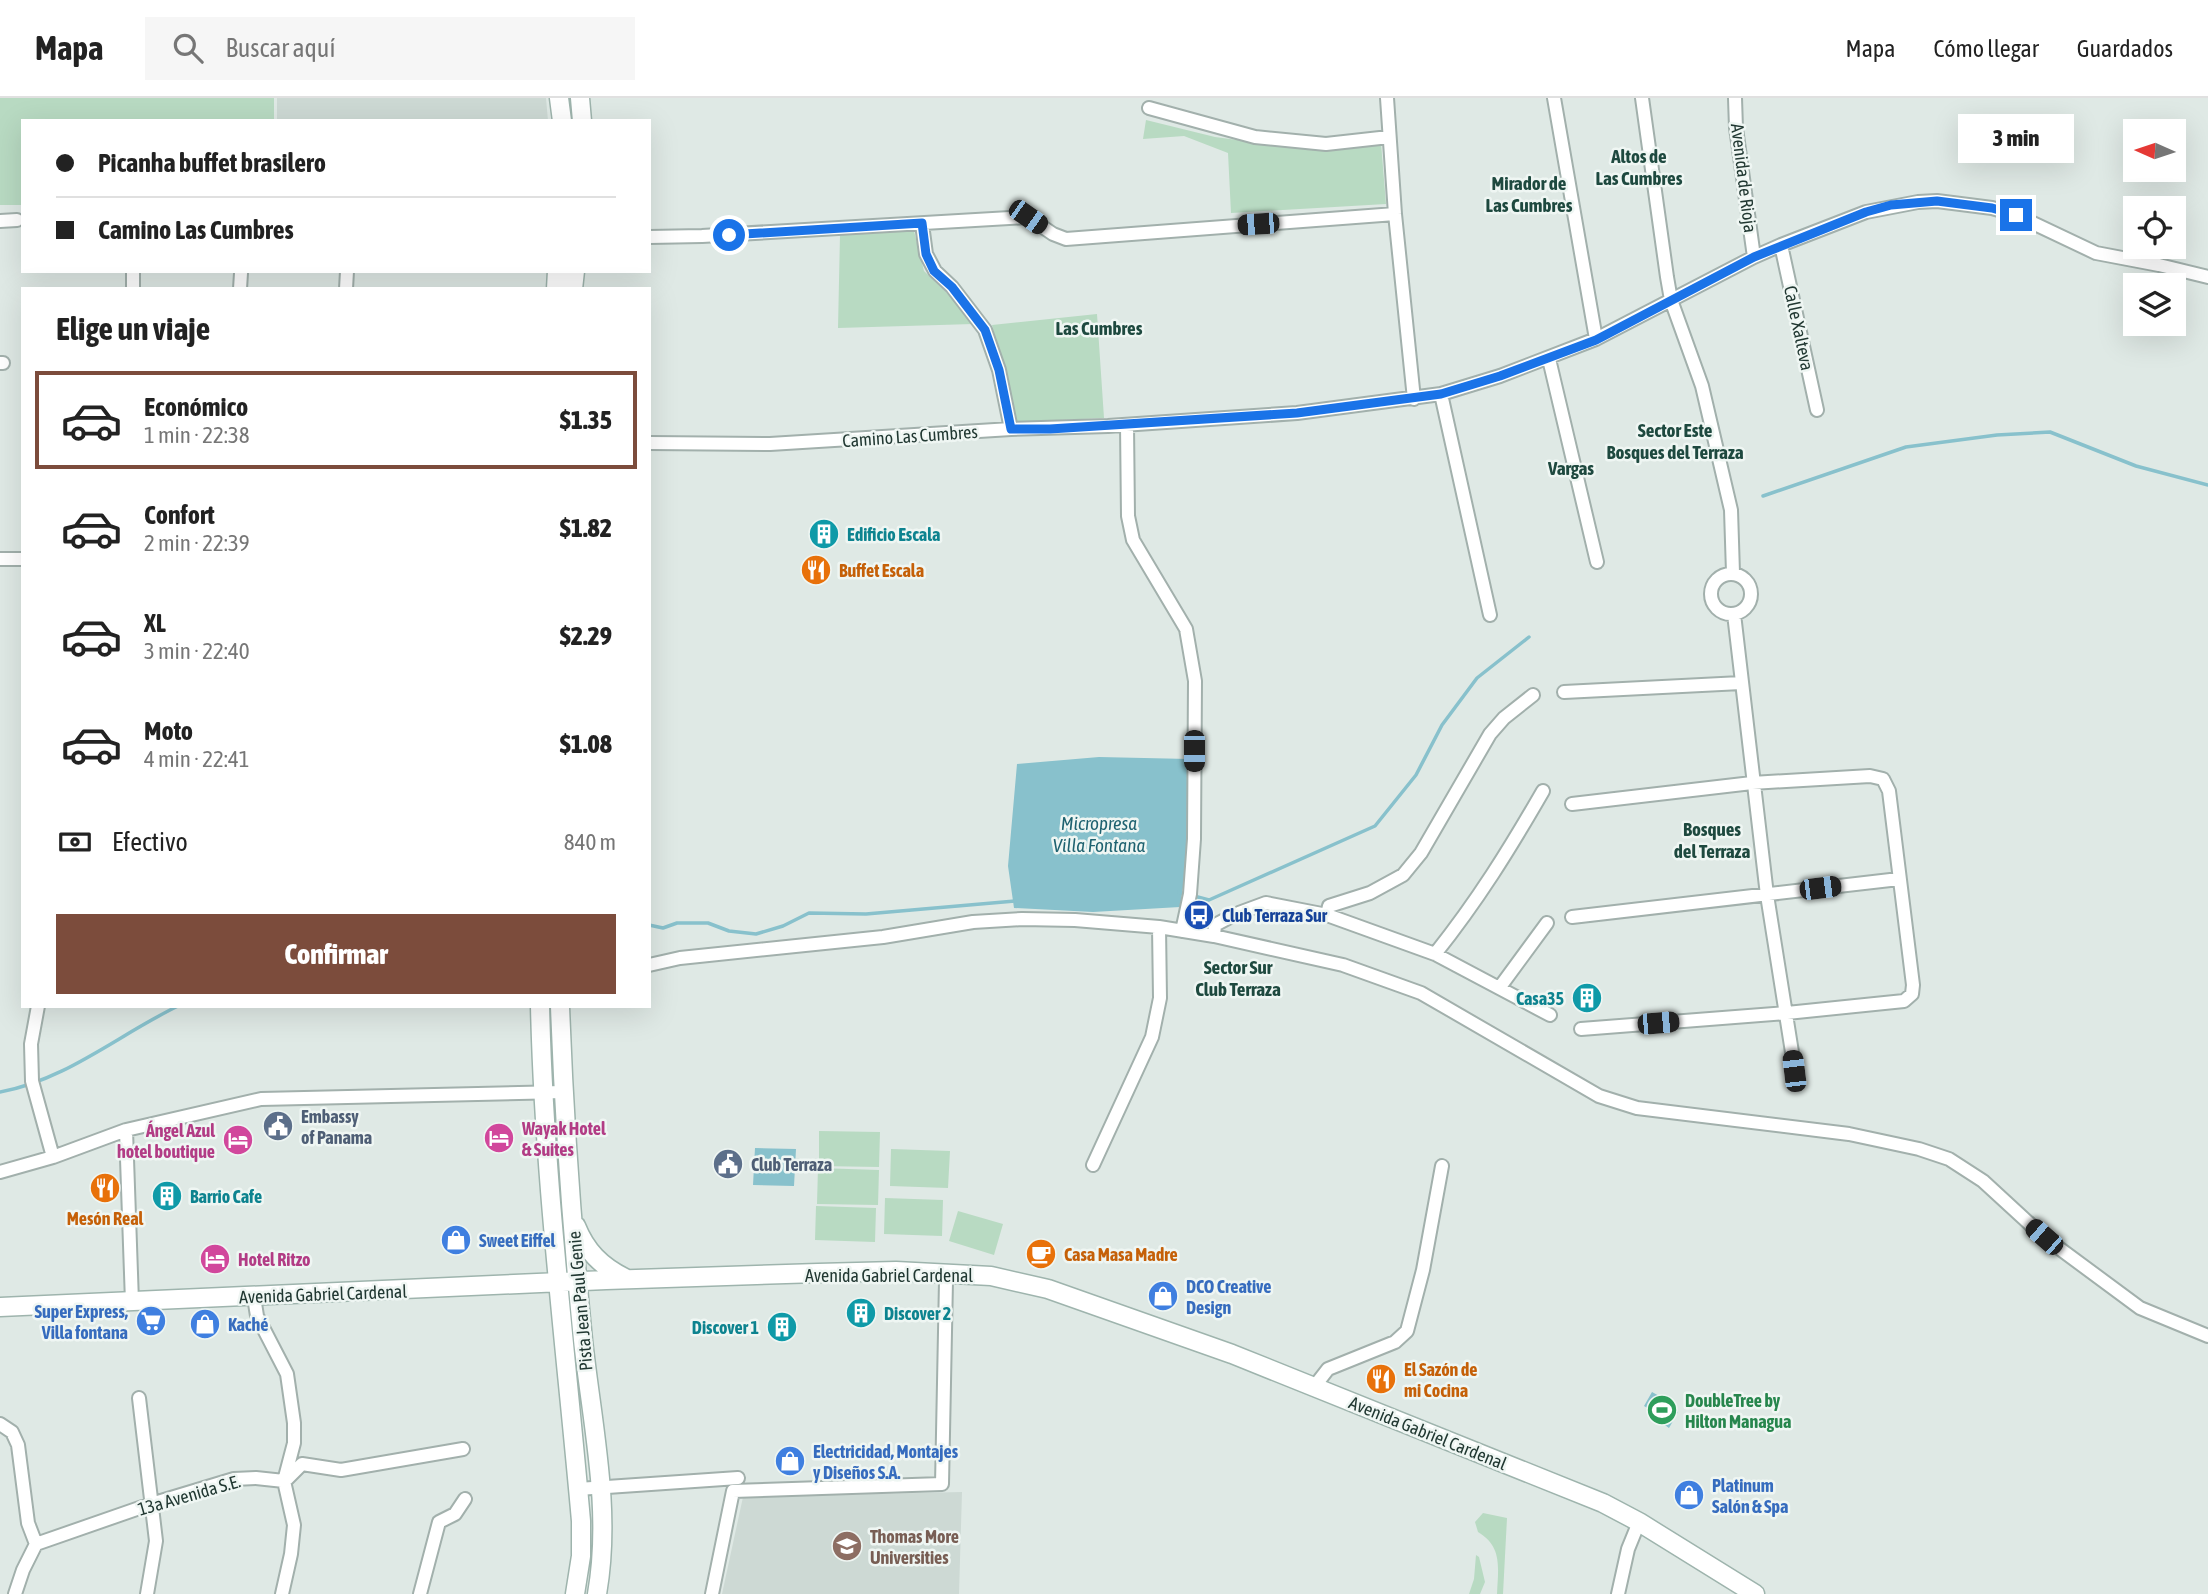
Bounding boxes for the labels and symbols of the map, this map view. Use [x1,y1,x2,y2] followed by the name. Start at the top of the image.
[1958,114,2074,162] callout: 3 min
[2123,119,2186,182] north arrow
[1727,122,1761,234] street label: Avenida de Rioja
[1596,145,1683,189] district label: Altos de Las Cumbres
[1486,172,1573,216] district label: Mirador de Las Cumbres
[1005,196,1052,238] car
[2000,199,2032,231] route end
[1237,212,1280,236] car
[713,219,745,251] route start
[1780,284,1818,372] street label: Calle Xalteva
[1056,317,1143,339] district label: Las Cumbres
[1606,419,1744,463] district label: Sector Este Bosques del Terraza
[842,421,978,451] street label: Camino Las Cumbres
[1547,457,1594,479] district label: Vargas
[807,517,841,551] building icon: Edificio Escala
[847,524,940,545] place label: Edificio Escala
[799,553,833,587] restaurant icon: Buffet Escala
[839,560,924,581] place label: Buffet Escala
[1184,730,1205,772] car
[1053,812,1145,856] water label: Micropresa Villa Fontana
[1674,818,1750,862] district label: Bosques del Terraza
[1798,875,1843,901] car
[1182,898,1216,932] bus stop icon: Club Terraza Sur
[1222,905,1328,926] place label: Club Terraza Sur
[1195,956,1281,1000] district label: Sector Sur Club Terraza
[1570,981,1604,1015] building icon: Casa35
[1516,988,1564,1009] place label: Casa35
[1637,1011,1680,1035] car
[1782,1049,1807,1093] car
[301,1106,372,1148] place label: Embassy of Panama
[261,1109,295,1143] public building icon: Embassy of Panama
[521,1118,606,1160] place label: Wayak Hotel & Suites
[117,1120,215,1162] place label: Ángel Azul hotel boutique
[482,1121,516,1155] hotel icon: Wayak Hotel & Suites
[221,1123,255,1157] hotel icon: Ángel Azul hotel boutique
[711,1147,745,1181] public building icon: Club Terraza
[751,1154,832,1175] place label: Club Terraza
[88,1171,122,1205] restaurant icon: Mesón Real
[150,1179,184,1213] building icon: Barrio Cafe
[190,1186,262,1207] place label: Barrio Cafe
[67,1208,144,1229] place label: Mesón Real
[2022,1215,2067,1259] car
[439,1223,473,1257] shop icon: Sweet Eiffel
[479,1230,556,1251] place label: Sweet Eiffel
[563,1230,597,1372] street label: Pista Jean Paul Genie
[1024,1237,1058,1271] cafe icon: Casa Masa Madre
[198,1242,232,1276] hotel icon: Hotel Ritzo
[1064,1244,1178,1265] place label: Casa Masa Madre
[238,1249,310,1270] place label: Hotel Ritzo
[805,1265,973,1286] street label: Avenida Gabriel Cardenal
[1186,1276,1271,1318] place label: DCO Creative Design
[1146,1279,1180,1313] shop icon: DCO Creative Design
[239,1281,408,1307] street label: Avenida Gabriel Cardenal
[844,1296,878,1330] building icon: Discover 2
[34,1301,128,1343] place label: Super Express, Villa fontana
[884,1303,951,1324] place label: Discover 2
[134,1304,168,1338] supermarket icon: Super Express, Villa fontana
[188,1307,222,1341] shop icon: Kaché
[765,1310,799,1344] building icon: Discover 1
[228,1314,268,1335] place label: Kaché
[692,1317,759,1338] place label: Discover 1
[1404,1359,1478,1401] place label: El Sazón de mi Cocina
[1364,1362,1398,1396] restaurant icon: El Sazón de mi Cocina
[1685,1390,1791,1432] place label: DoubleTree by Hilton Managua
[1346,1392,1510,1474] street label: Avenida Gabriel Cardenal
[1645,1393,1679,1427] sports icon: DoubleTree by Hilton Managua
[813,1441,959,1483] place label: Electricidad, Montajes y Diseños S.A.
[773,1444,807,1478] shop icon: Electricidad, Montajes y Diseños S.A.
[135,1470,243,1520] street label: 13a Avenida S.E.
[1712,1475,1788,1517] place label: Platinum Salón & Spa
[1672,1478,1706,1512] shop icon: Platinum Salón & Spa
[870,1526,959,1568] place label: Thomas More Universities
[830,1529,864,1563] school or university icon: Thomas More Universities

